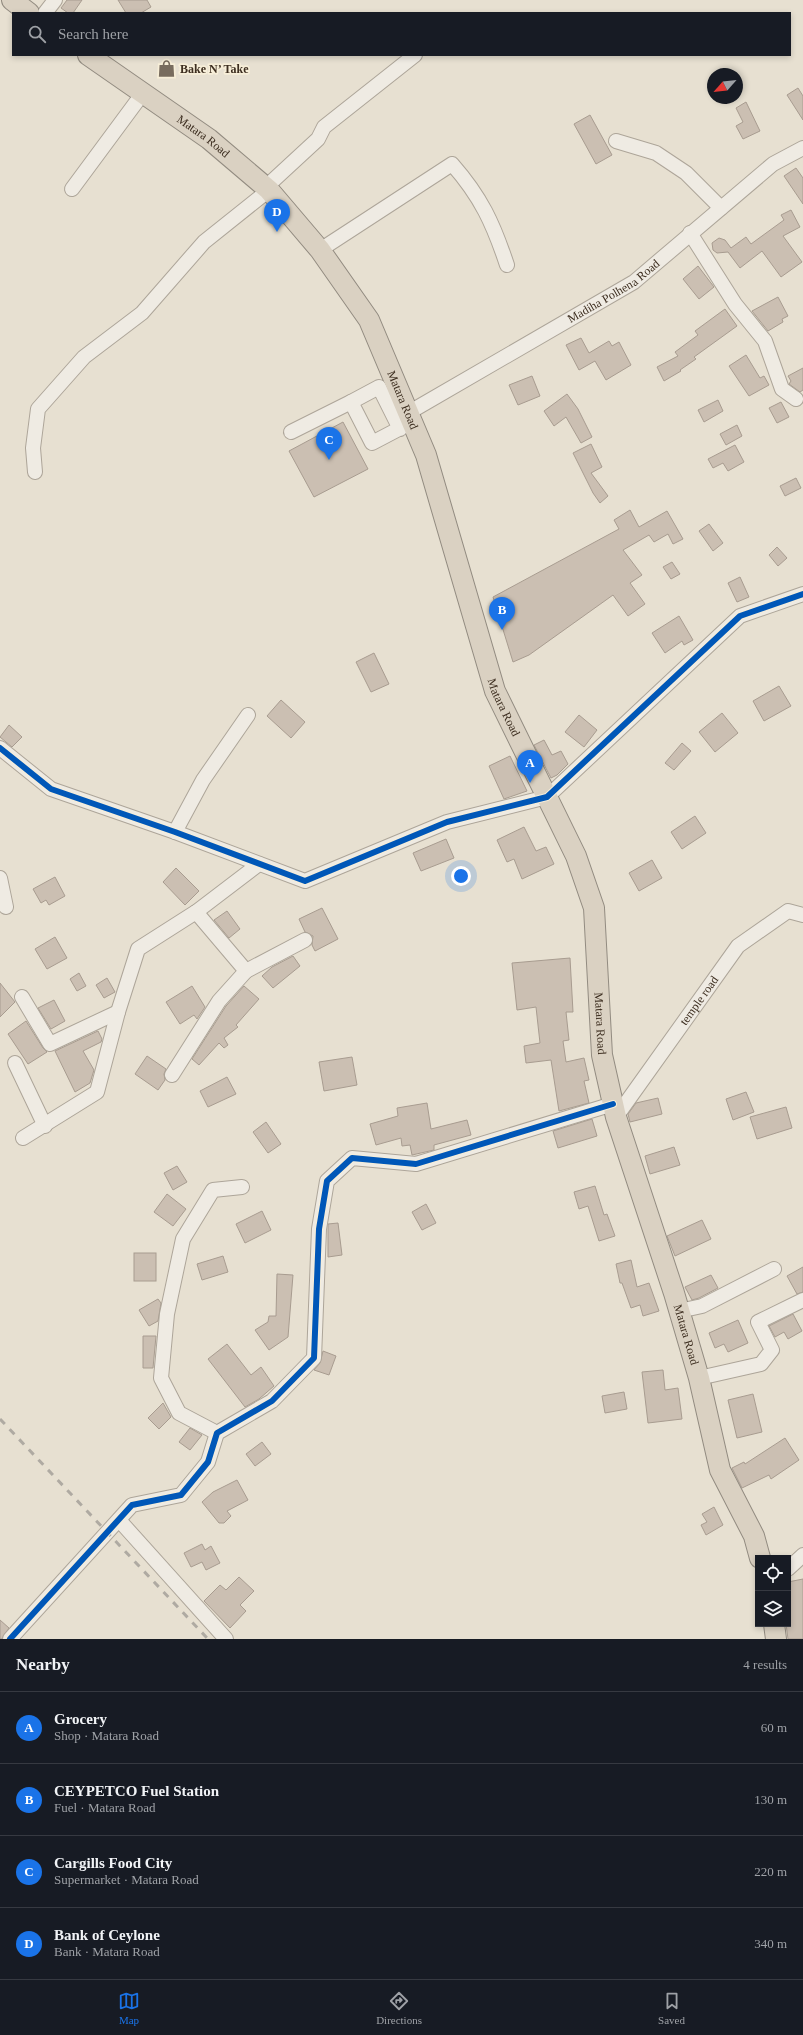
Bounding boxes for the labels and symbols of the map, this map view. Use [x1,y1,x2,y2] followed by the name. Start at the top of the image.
[157,59,177,79] shop icon: Bake N’ Take
[180,62,249,76] place label: Bake N’ Take
[707,68,743,104] north arrow
[174,112,232,160] street label: Matara Road
[264,199,290,232] pin: D
[565,257,662,326] street label: Madiha Polhena Road
[384,368,421,431] street label: Matara Road
[316,427,342,460] pin: C
[489,597,515,630] pin: B
[485,677,523,739] street label: Matara Road
[517,750,543,783] pin: A
[451,866,471,886] your location
[677,973,721,1028] street label: temple road
[592,992,609,1055] street label: Matara Road
[671,1303,702,1367] street label: Matara Road

